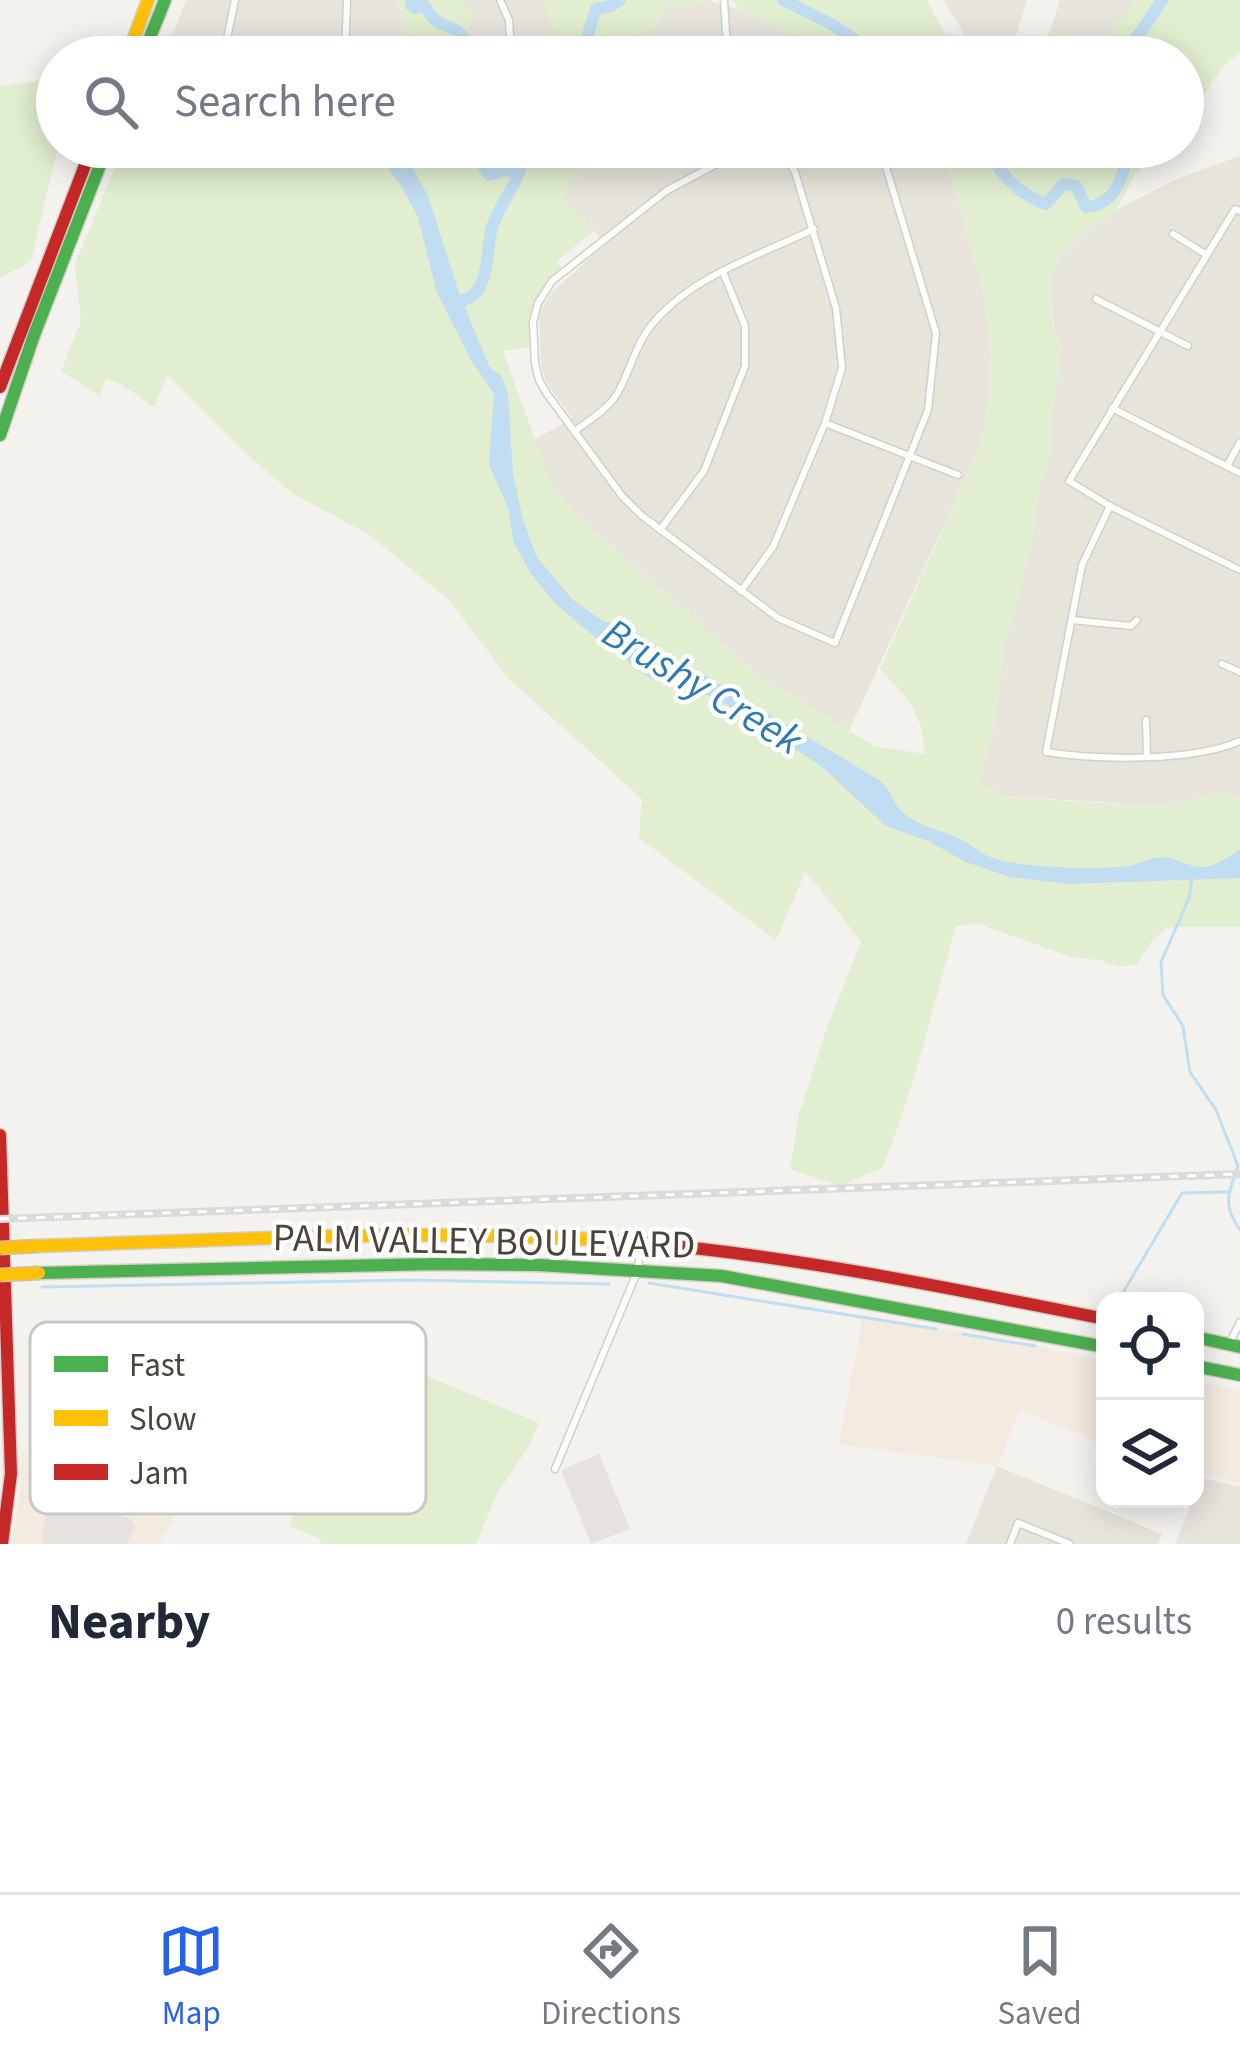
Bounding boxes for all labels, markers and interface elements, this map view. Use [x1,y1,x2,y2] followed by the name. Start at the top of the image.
[36,36,1204,168] search box
[78,69,144,135] icon: search
[174,70,396,134] text: Search here
[591,604,814,771] water label: Brushy Creek
[272,1210,696,1274] street label: PALM VALLEY BOULEVARD
[1096,1292,1204,1508] map controls
[1096,1292,1204,1400] button: locate
[30,1322,426,1514] legend
[129,1342,185,1389] text: Fast
[129,1396,197,1443] text: Slow
[1096,1400,1204,1508] button: layers
[129,1450,189,1497] text: Jam
[48,1586,210,1658] text: Nearby
[1056,1594,1192,1650] text: 0 results
[158,1918,224,2037] tab: Map
[541,1918,681,2037] tab: Directions
[997,1918,1082,2037] tab: Saved

